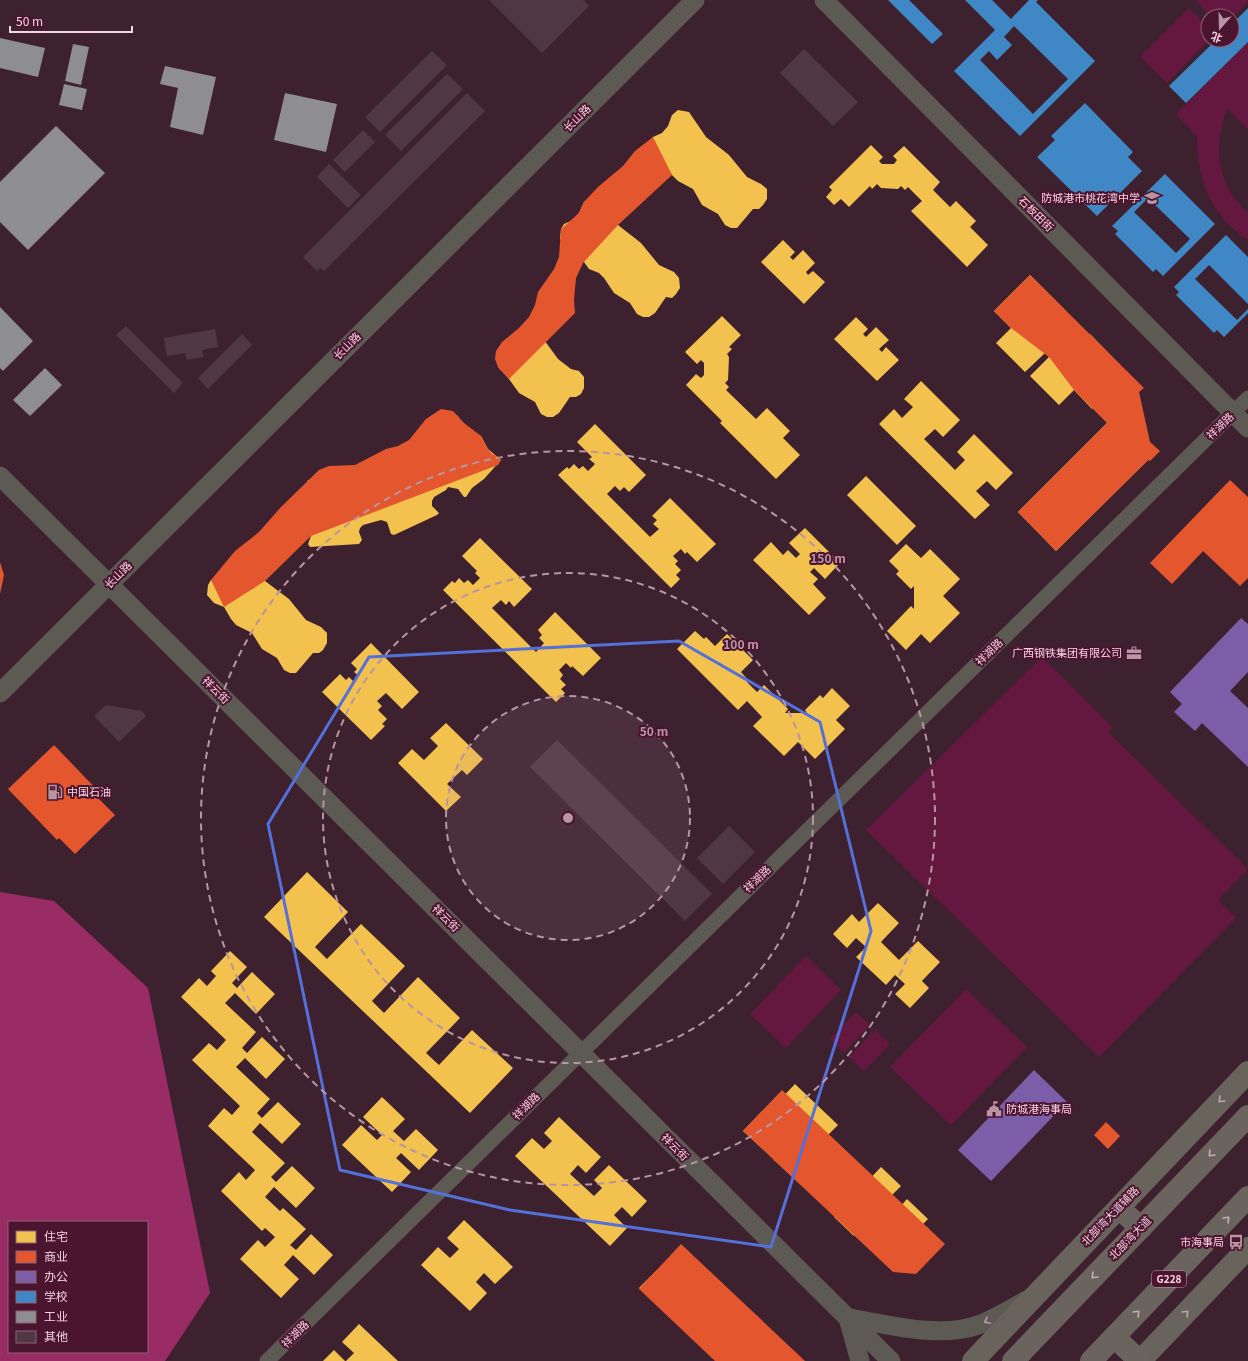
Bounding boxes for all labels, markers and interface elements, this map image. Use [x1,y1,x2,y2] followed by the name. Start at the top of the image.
[10,8,132,34] scale bar
[1200,8,1240,48] north arrow
[16,12,43,29] text: 50 m
[1208,29,1224,48] text: 北
[559,100,594,135] street label: 长山路
[1041,189,1140,205] place label: 防城港市桃花湾中学
[1143,189,1161,207] school or university icon: 防城港市桃花湾中学
[1015,192,1058,235] street label: 石板田街
[329,328,364,363] street label: 长山路
[1202,408,1237,442] street label: 祥湖路
[810,549,846,566] text: 150 m
[100,557,135,592] street label: 长山路
[971,634,1006,668] street label: 祥湖路
[723,635,759,652] text: 100 m
[1012,644,1122,660] place label: 广西钢铁集团有限公司
[1125,644,1143,662] office icon: 广西钢铁集团有限公司
[199,672,234,707] street label: 祥云街
[640,722,668,739] text: 50 m
[46,783,64,801] fuel station icon: 中国石油
[67,783,111,799] place label: 中国石油
[561,811,575,825] centre of rings
[739,861,774,895] street label: 祥湖路
[429,900,464,935] street label: 祥云街
[508,1088,543,1123] street label: 祥湖路
[1218,1095,1226,1103] one-way arrow
[985,1100,1003,1118] public building icon: 防城港海事局
[1006,1100,1072,1116] place label: 防城港海事局
[658,1129,693,1164] street label: 祥云街
[1208,1149,1216,1157] one-way arrow
[1079,1184,1141,1248] street label: 北部湾大道辅路
[1106,1214,1154,1262] street label: 北部湾大道
[1222,1216,1230,1224] one-way arrow
[8,1221,148,1353] legend
[44,1227,68,1244] text: 住宅
[1180,1233,1224,1249] place label: 市海事局
[1227,1233,1245,1251] bus stop icon: 市海事局
[44,1247,68,1264] text: 商业
[44,1267,68,1284] text: 办公
[1091,1271,1099,1279] one-way arrow
[1152,1271,1186,1287] road number: G228
[44,1287,68,1304] text: 学校
[44,1307,68,1324] text: 工业
[1132,1310,1140,1318] one-way arrow
[1181,1310,1188,1317] one-way arrow
[277,1316,312,1351] street label: 祥湖路
[984,1316,991,1323] one-way arrow
[44,1327,68,1344] text: 其他

